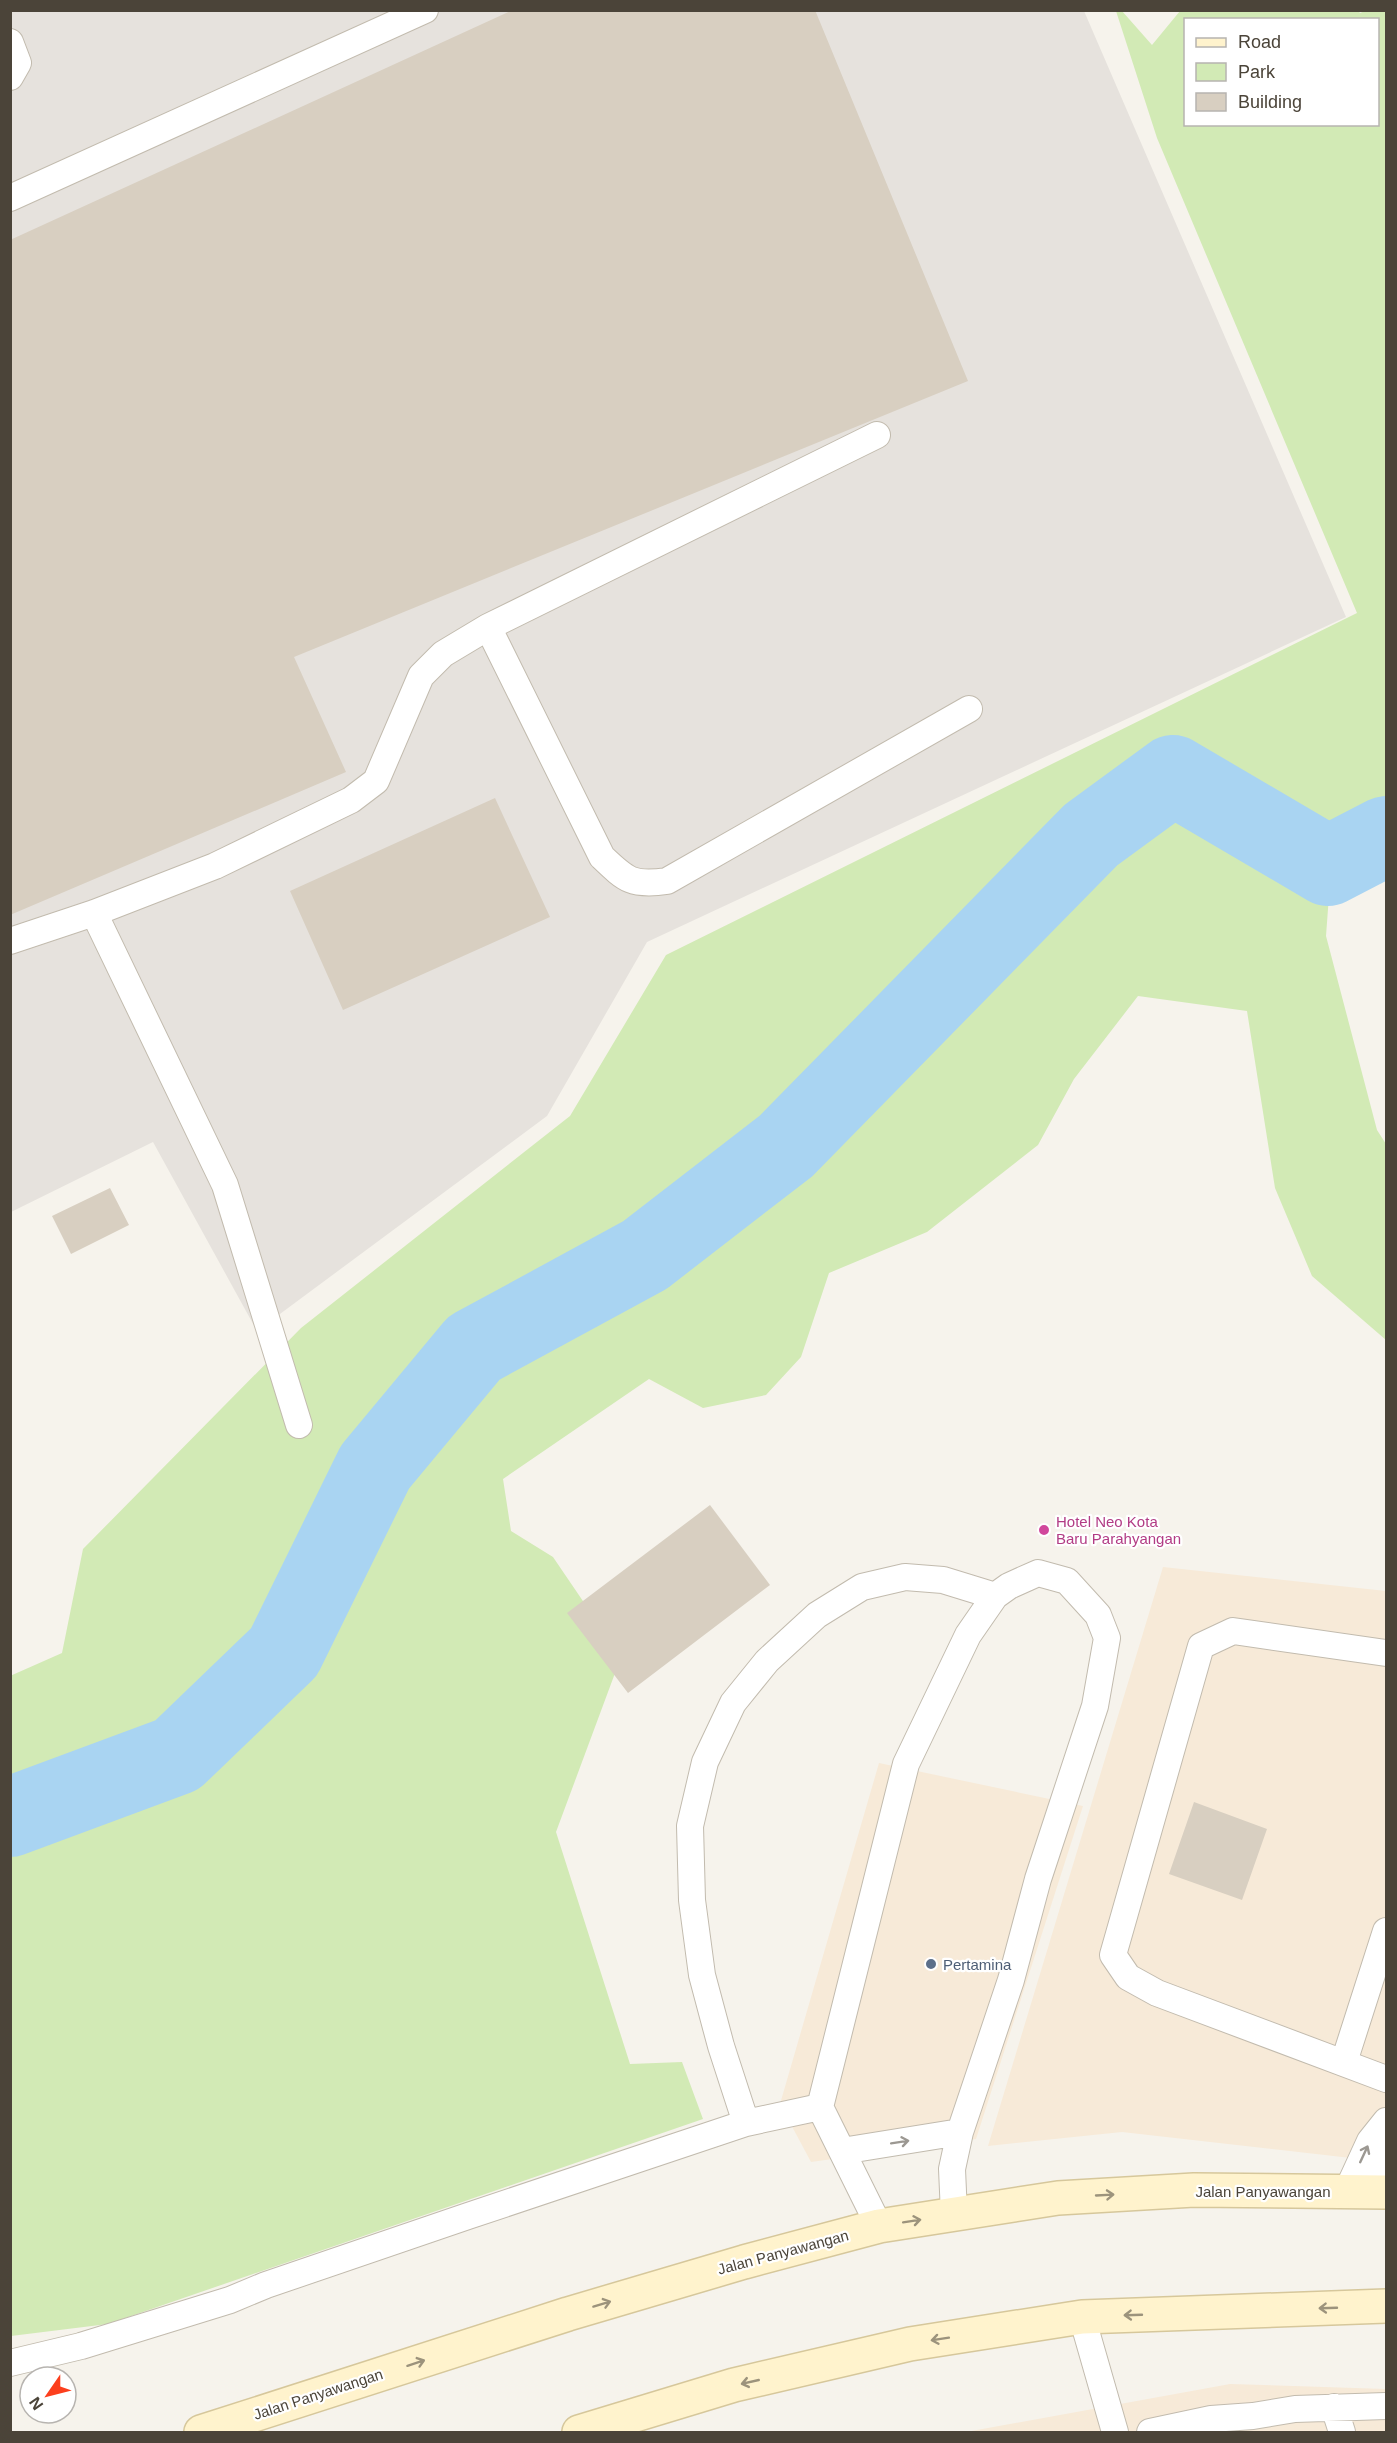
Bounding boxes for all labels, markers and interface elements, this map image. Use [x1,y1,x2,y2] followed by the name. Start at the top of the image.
[1184,18,1379,126] legend
[1238,32,1281,52] text: Road
[1238,62,1276,82] text: Park
[1238,92,1302,112] text: Building
[1056,1513,1181,1547] place label: Hotel Neo Kota Baru Parahyangan
[1037,1523,1051,1537] marker: Hotel Neo Kota Baru Parahyangan
[943,1956,1012,1973] place label: Pertamina
[924,1957,938,1971] marker: Pertamina
[889,2136,909,2147] one-way arrow
[1358,2146,1370,2164] one-way arrow
[1195,2183,1331,2200] street label: Jalan Panyawangan
[1095,2190,1114,2201] one-way arrow
[901,2215,921,2226] one-way arrow
[716,2226,850,2278] street label: Jalan Panyawangan
[592,2298,611,2309] one-way arrow
[1319,2302,1339,2313] one-way arrow
[1124,2309,1144,2321] one-way arrow
[931,2334,950,2345] one-way arrow
[406,2356,425,2367] one-way arrow
[18,2365,78,2425] north arrow
[251,2365,385,2423] street label: Jalan Panyawangan
[740,2376,759,2388] one-way arrow
[26,2394,46,2413] text: N

